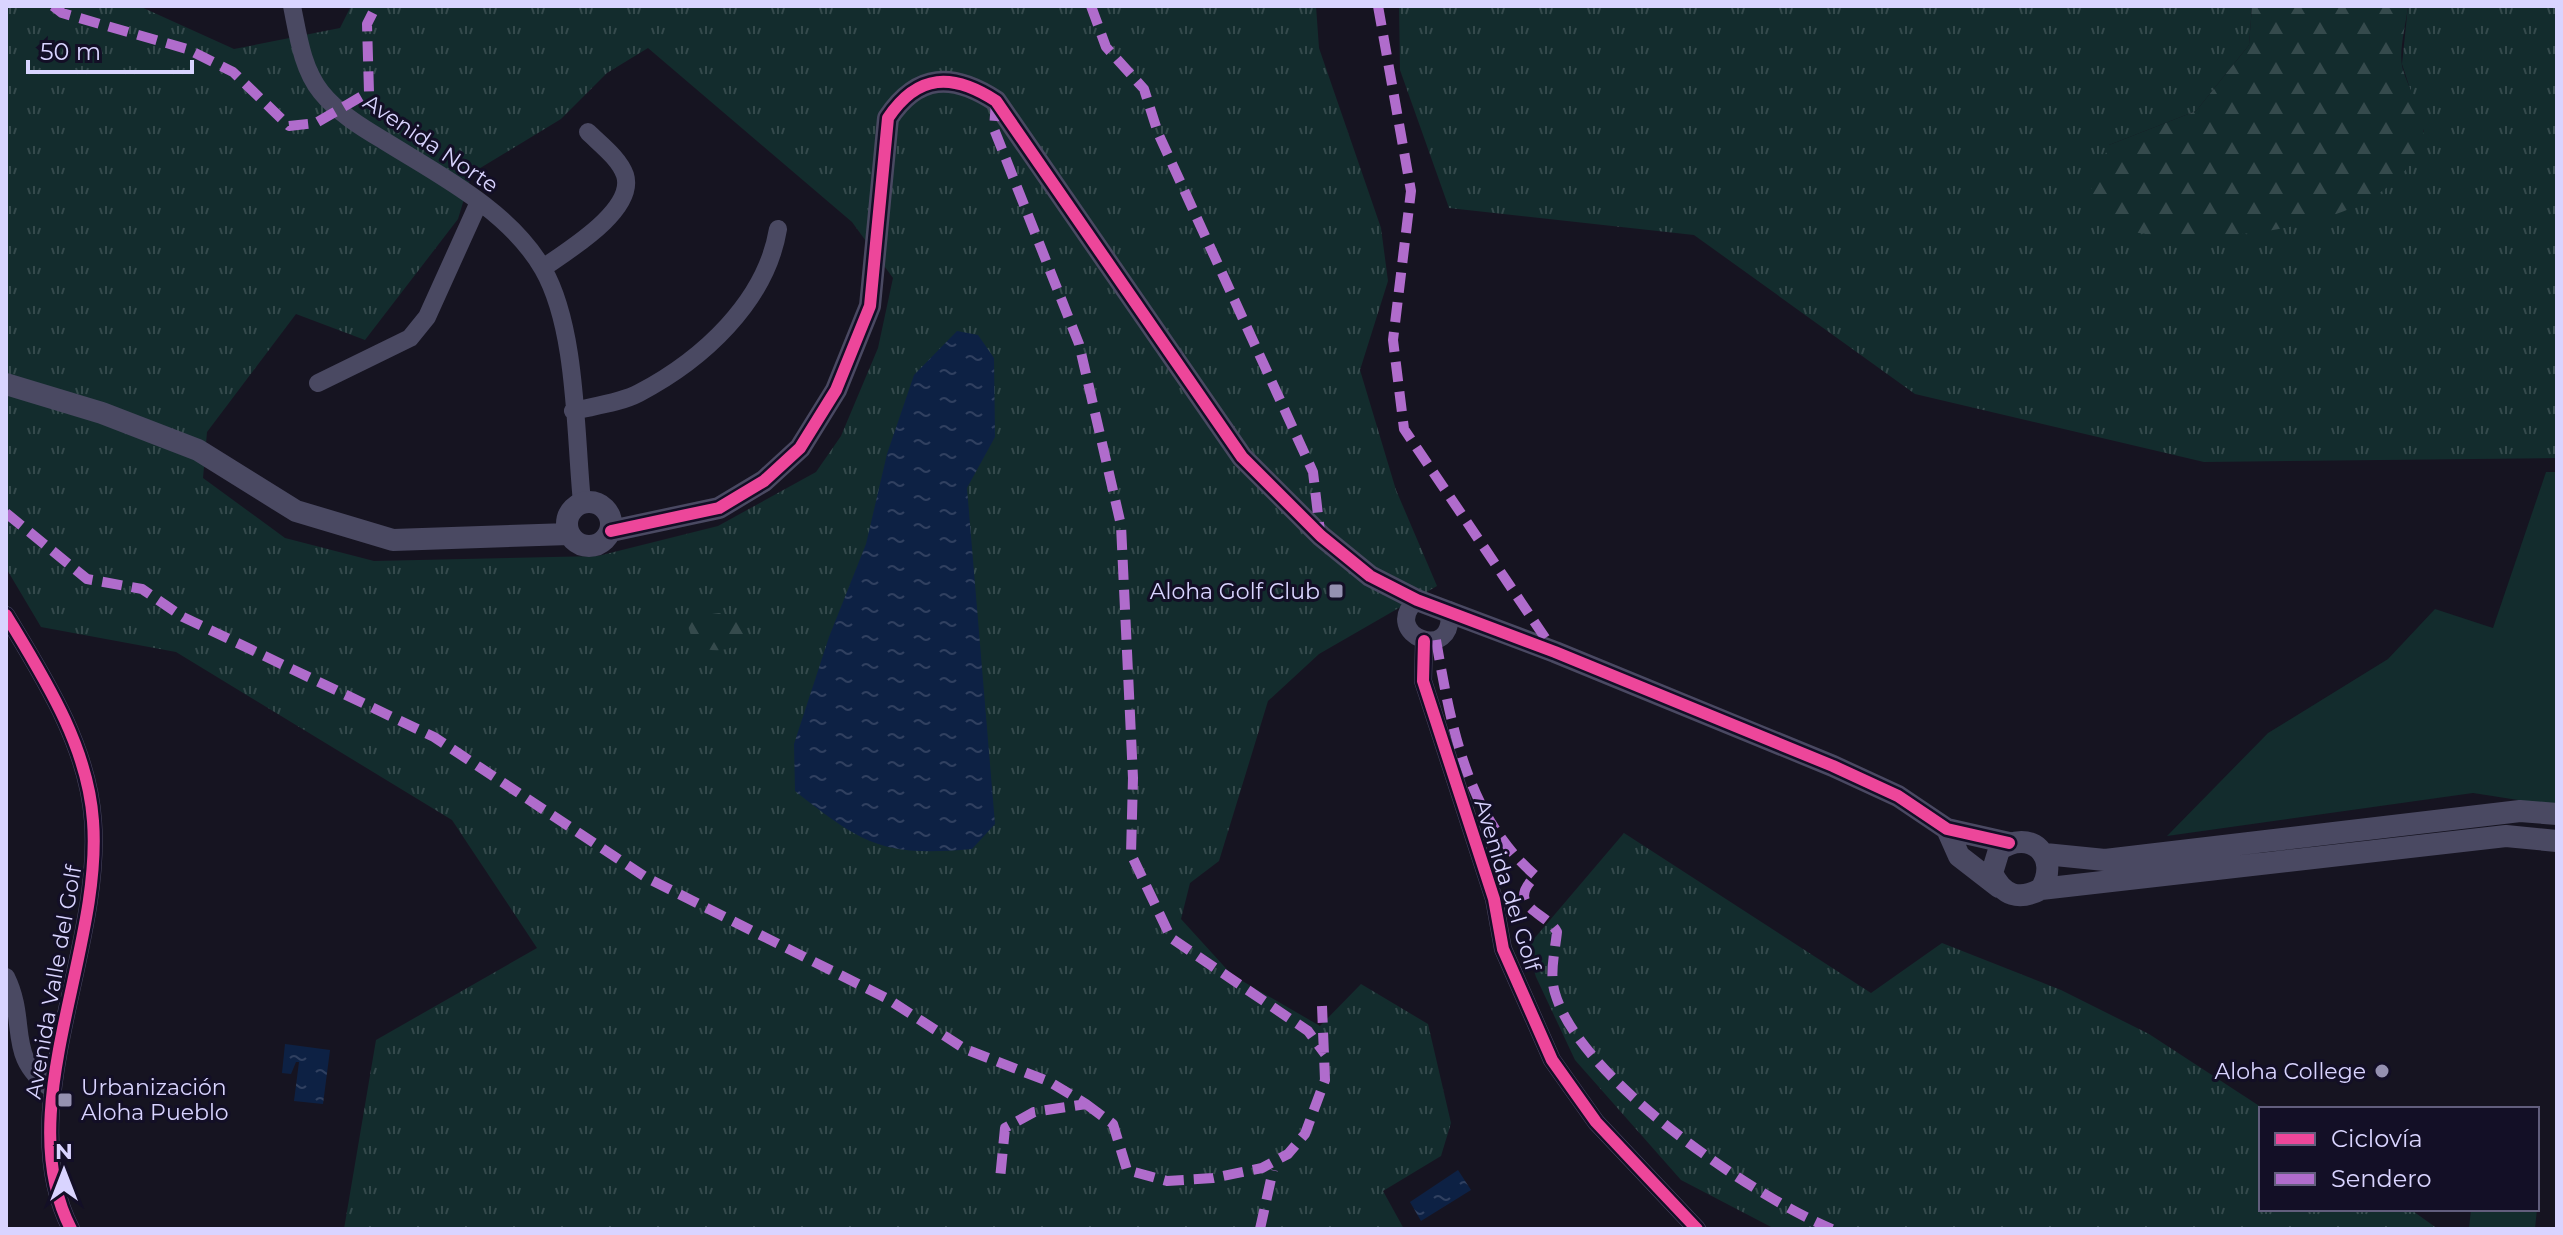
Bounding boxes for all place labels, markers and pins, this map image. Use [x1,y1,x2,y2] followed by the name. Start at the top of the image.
[1150,578,1320,605] place label: Aloha Golf Club
[1327,582,1345,600] marker: Aloha Golf Club
[2215,1058,2366,1085] place label: Aloha College
[2373,1062,2391,1080] marker: Aloha College
[81,1074,229,1126] place label: Urbanización Aloha Pueblo
[56,1091,74,1109] marker: Urbanización Aloha Pueblo

